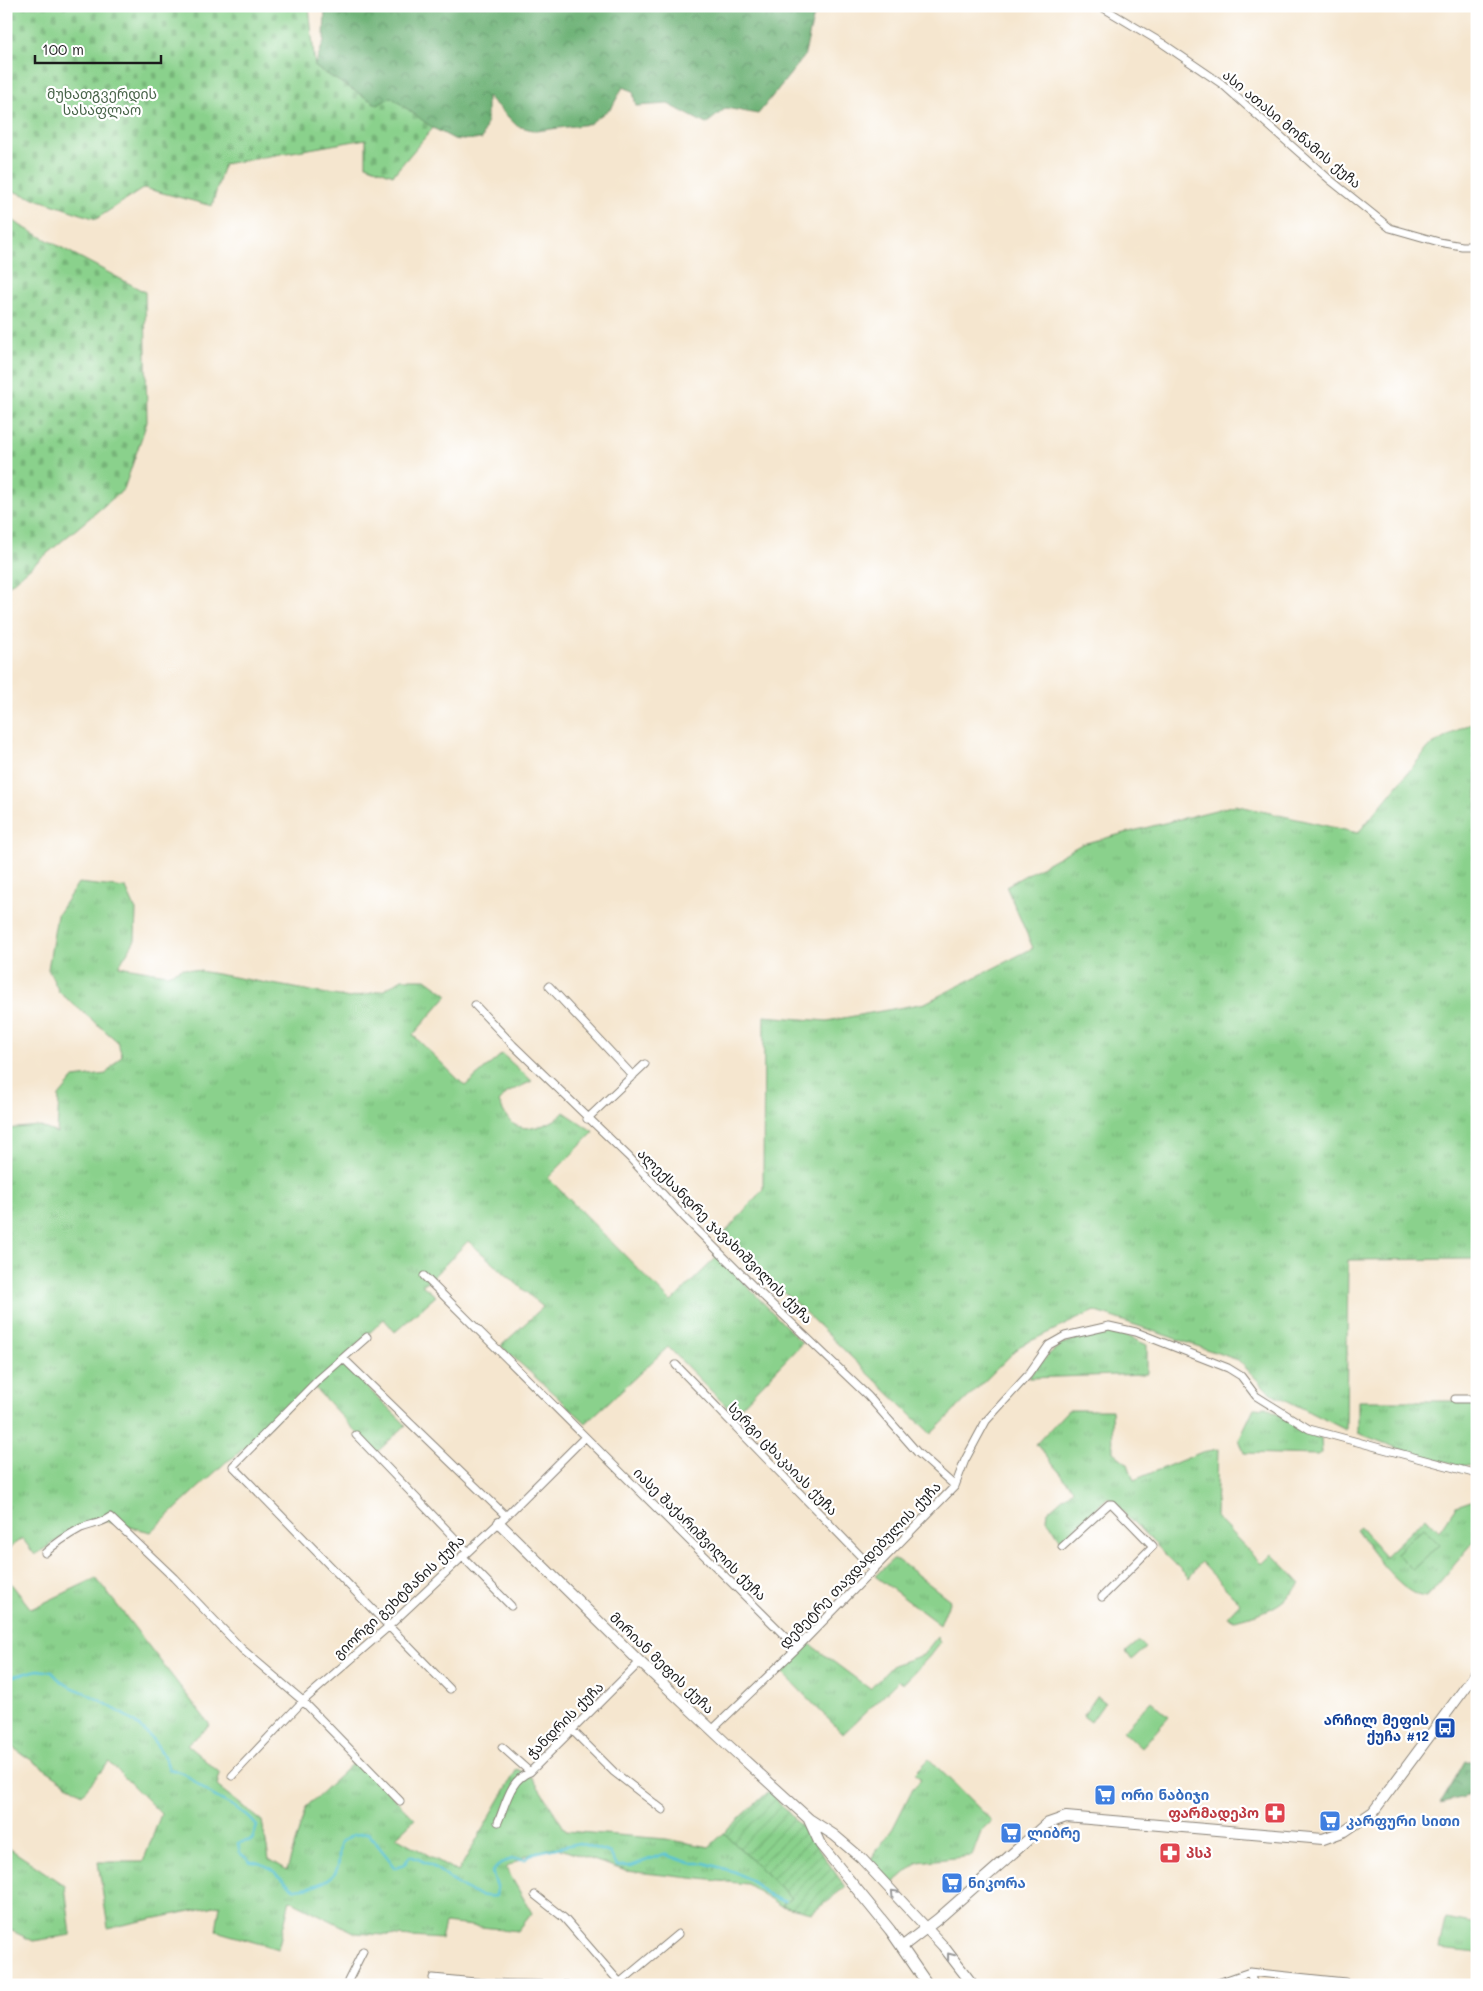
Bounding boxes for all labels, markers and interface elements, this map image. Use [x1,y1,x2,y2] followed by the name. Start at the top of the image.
[35,32,161,64] scale bar
[42,39,84,59] text: 100 m
[1219,65,1366,192] street label: ასი ათასი მოწამის ქუჩა
[47,84,157,119] park label: მუხათგვერდის სასაფლაო
[634,1144,817,1327] street label: ალექსანდრე ჯავახიშვილის ქუჩა
[724,1398,842,1519] street label: სერგი ცხაკაიას ქუჩა
[630,1463,771,1604] street label: იასე შაქარიშვილის ქუჩა
[775,1477,945,1652] street label: დემეტრე თავდადებულის ქუჩა
[329,1531,468,1663] street label: გიორგი გეხტმანის ქუჩა
[606,1608,719,1718] street label: მირიან მეფის ქუჩა
[522,1677,607,1762] street label: ჭანდრის ქუჩა
[1324,1710,1429,1745] place label: არჩილ მეფის ქუჩა #12
[1433,1716,1457,1740] bus stop icon: არჩილ მეფის ქუჩა #12
[1093,1783,1117,1807] supermarket icon: ორი ნაბიჯი
[1121,1785,1209,1804] place label: ორი ნაბიჯი
[1263,1801,1287,1825] pharmacy icon: ფარმადეპო
[1168,1803,1259,1822] place label: ფარმადეპო
[1318,1809,1342,1833] supermarket icon: კარფური სითი
[1346,1811,1460,1830] place label: კარფური სითი
[999,1821,1023,1845] supermarket icon: ლიბრე
[1027,1823,1081,1842] place label: ლიბრე
[1158,1841,1182,1865] pharmacy icon: პსპ
[1186,1843,1212,1862] place label: პსპ
[940,1871,964,1895] supermarket icon: ნიკორა
[968,1873,1026,1892] place label: ნიკორა
[891,1889,900,1898] one-way arrow
[948,1953,956,1962] one-way arrow

